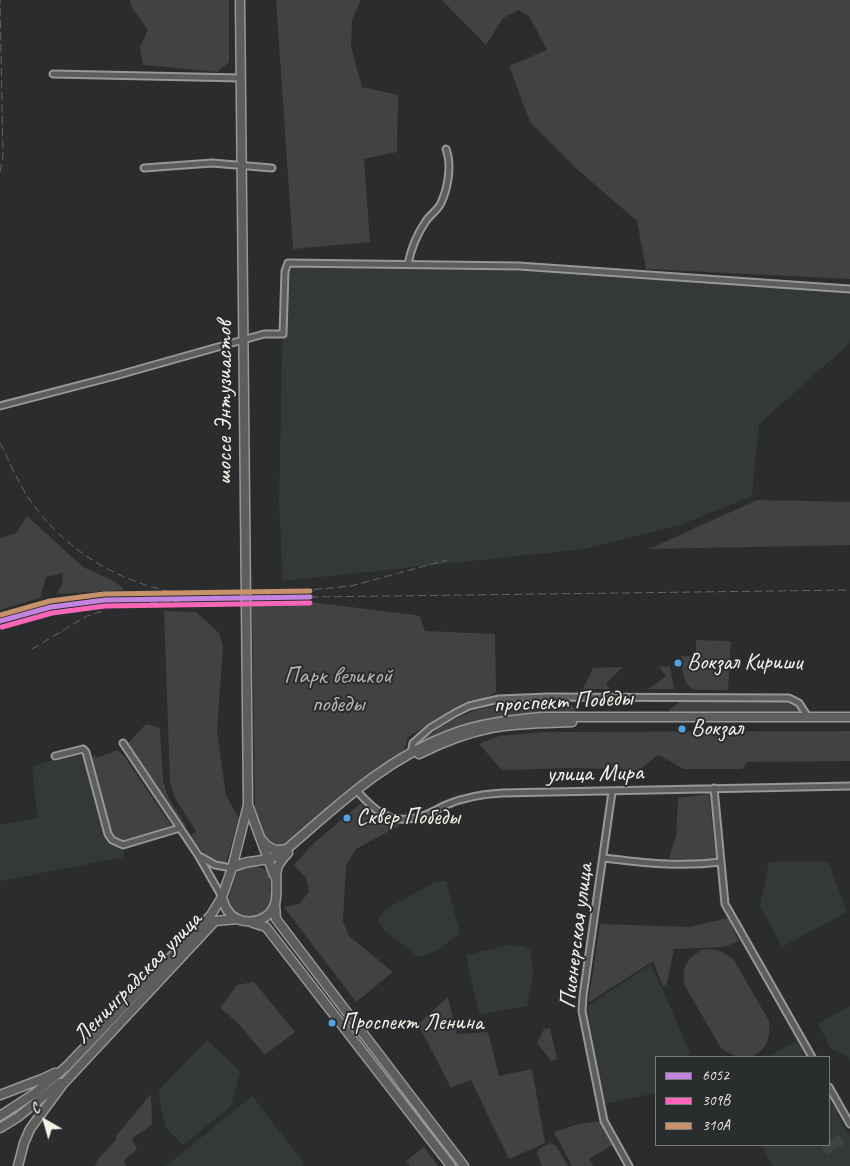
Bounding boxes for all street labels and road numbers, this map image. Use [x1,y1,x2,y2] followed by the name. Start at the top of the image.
[211,321,239,485] street label: шоссе Энтузиастов
[493,684,633,720] street label: проспект Победы
[546,759,644,789] street label: улица Мира
[554,862,600,1010] street label: Пионерская улица
[68,906,208,1050] street label: Ленинградская улица

